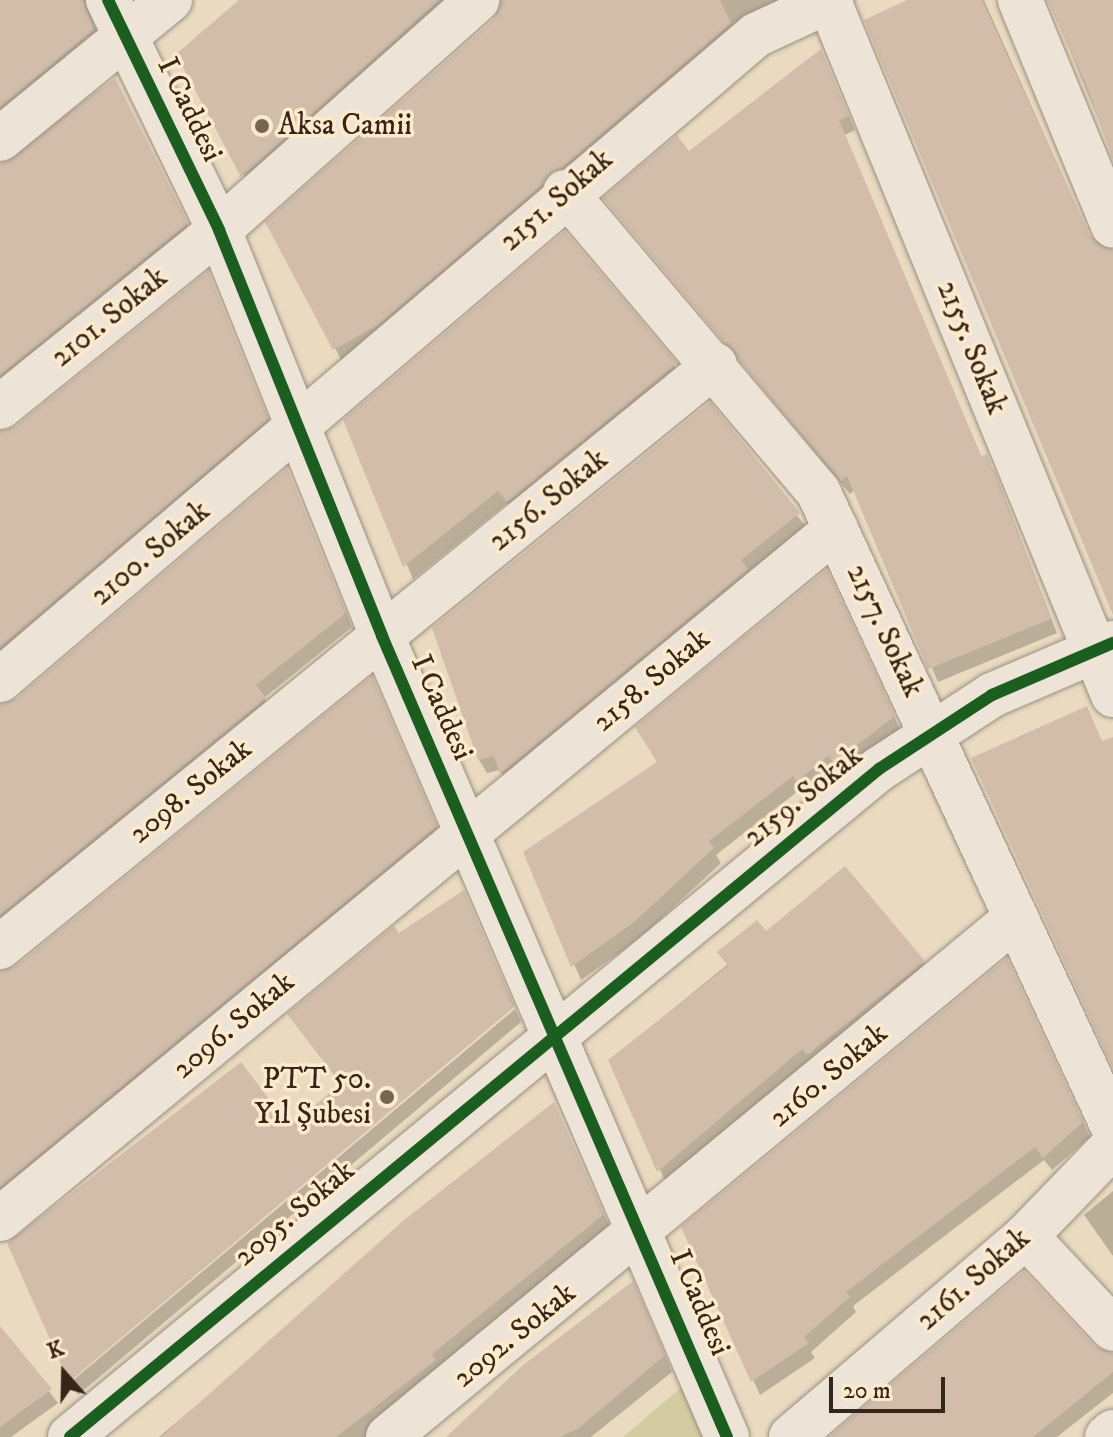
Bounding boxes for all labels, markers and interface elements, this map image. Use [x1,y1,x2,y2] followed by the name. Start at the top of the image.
[148,52,230,168] street label: I Caddesi
[278,108,412,144] place label: Aksa Camii
[253,117,271,135] marker: Aksa Camii
[493,142,621,260] street label: 2151. Sokak
[45,260,175,376] street label: 2101. Sokak
[928,276,1014,420] street label: 2155. Sokak
[482,442,616,560] street label: 2156. Sokak
[84,494,218,614] street label: 2100. Sokak
[838,559,930,703] street label: 2157. Sokak
[586,622,718,740] street label: 2158. Sokak
[402,650,480,766] street label: I Caddesi
[123,732,259,852] street label: 2098. Sokak
[738,738,870,856] street label: 2159. Sokak
[166,965,302,1087] street label: 2096. Sokak
[762,1016,896,1136] street label: 2160. Sokak
[254,1062,371,1132] place label: PTT 50. Yıl Şubesi
[378,1088,396,1106] marker: PTT 50. Yıl Şubesi
[227,1153,363,1275] street label: 2095. Sokak
[910,1221,1038,1339] street label: 2161. Sokak
[661,1245,737,1361] street label: I Caddesi
[446,1276,584,1396] street label: 2092. Sokak
[24,1333,104,1413] north arrow
[44,1335,68,1365] text: K
[833,1361,949,1411] scale bar
[843,1376,891,1406] text: 20 m

